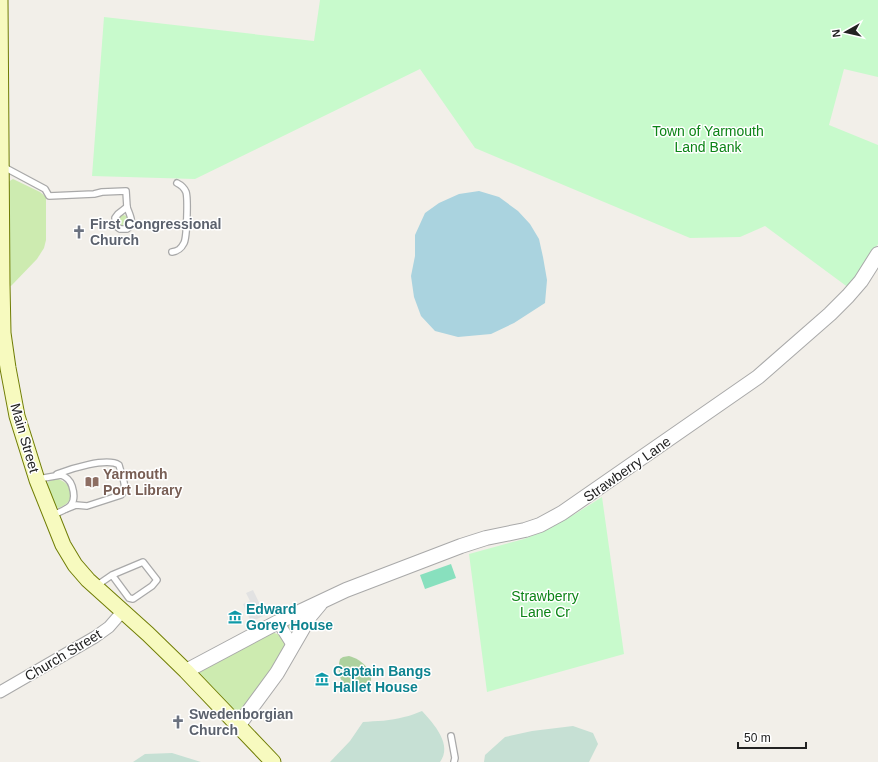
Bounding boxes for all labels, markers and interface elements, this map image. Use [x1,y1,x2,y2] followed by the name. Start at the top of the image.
[826,12,866,52] north arrow
[830,29,843,38] text: N
[652,123,764,155] park label: Town of Yarmouth Land Bank
[90,216,221,248] place label: First Congressional Church
[71,224,87,240] church icon: First Congressional Church
[7,401,43,475] street label: Main Street
[580,433,674,505] street label: Strawberry Lane
[103,466,183,498] place label: Yarmouth Port Library
[84,474,100,490] library icon: Yarmouth Port Library
[511,588,579,620] park label: Strawberry Lane Cr
[246,601,333,633] place label: Edward Gorey House
[227,609,243,625] museum icon: Edward Gorey House
[22,626,104,684] street label: Church Street
[333,663,431,695] place label: Captain Bangs Hallet House
[314,671,330,687] museum icon: Captain Bangs Hallet House
[189,706,293,738] place label: Swedenborgian Church
[170,714,186,730] church icon: Swedenborgian Church
[738,724,806,750] scale bar
[744,731,771,745] text: 50 m

